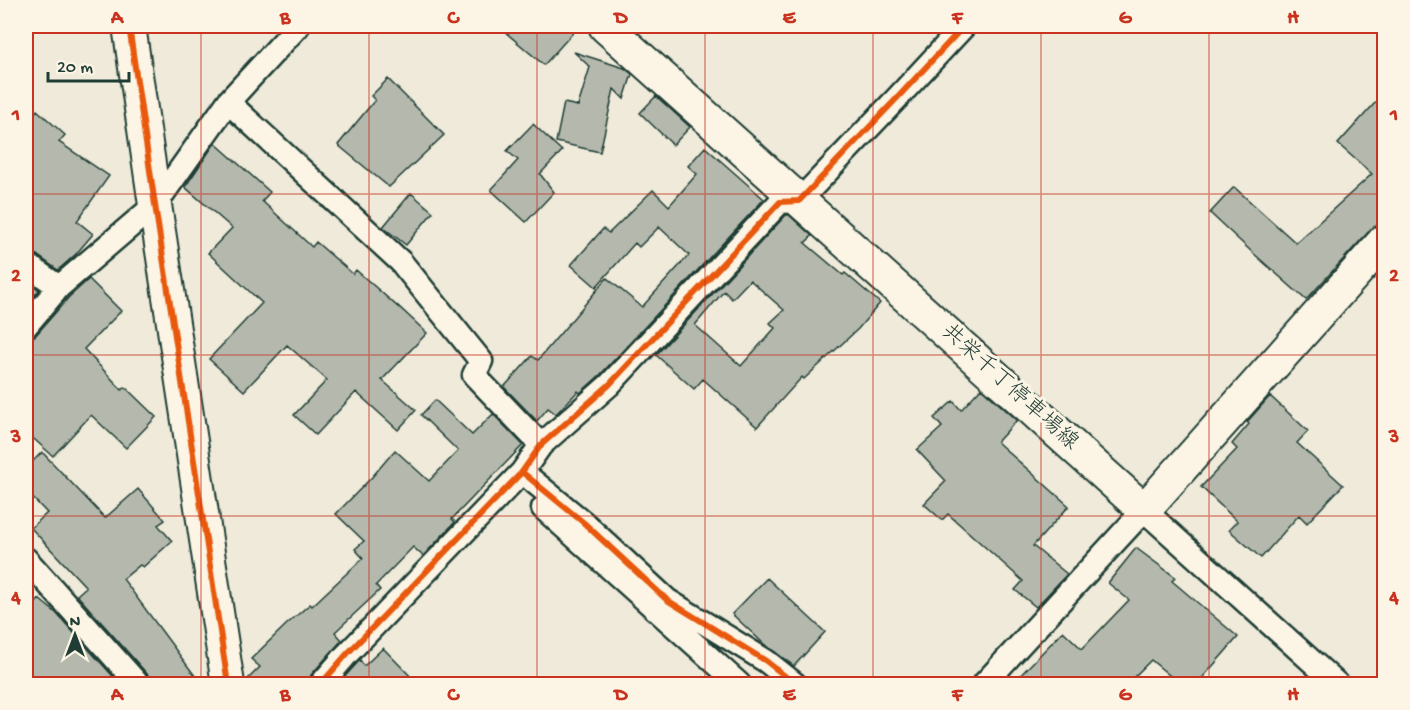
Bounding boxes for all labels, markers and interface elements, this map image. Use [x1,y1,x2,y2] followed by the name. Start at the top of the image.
[110,8,125,31] text: A
[279,8,291,31] text: B
[447,8,461,31] text: C
[612,8,628,31] text: D
[783,8,797,31] text: E
[951,8,964,31] text: F
[1119,8,1133,31] text: G
[1287,8,1299,31] text: H
[48,45,129,83] scale bar
[57,58,93,79] text: 20 m
[11,105,20,128] text: 1
[1389,105,1398,128] text: 1
[11,266,21,289] text: 2
[1389,266,1399,289] text: 2
[935,318,1084,457] street label: 共栄千丁停車場線
[10,427,21,450] text: 3
[1388,427,1399,450] text: 3
[10,588,21,611] text: 4
[1388,588,1399,611] text: 4
[45,605,105,665] north arrow
[70,614,81,633] text: N
[110,685,125,708] text: A
[279,685,291,708] text: B
[447,685,461,708] text: C
[612,685,628,708] text: D
[783,685,797,708] text: E
[951,685,964,708] text: F
[1119,685,1133,708] text: G
[1287,685,1299,708] text: H

